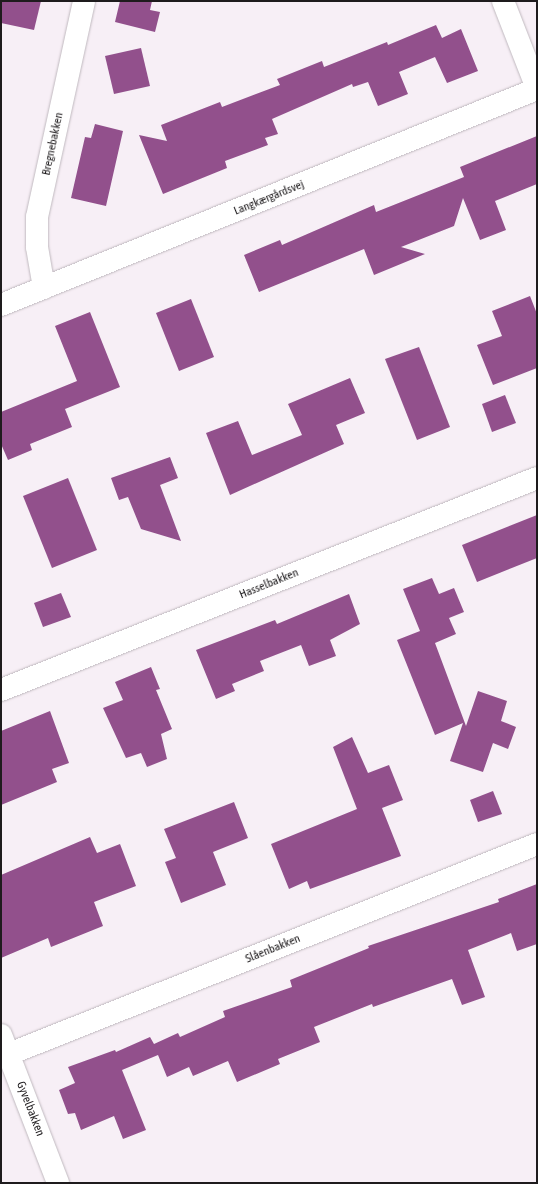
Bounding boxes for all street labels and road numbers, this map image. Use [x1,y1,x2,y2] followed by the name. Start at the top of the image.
[39,111,67,177] street label: Bregnebakken
[232,177,306,219] street label: Langkærgårdsvej
[237,566,301,602] street label: Hasselbakken
[243,931,303,967] street label: Slåenbakken
[13,1080,47,1138] street label: Gyvelbakken

